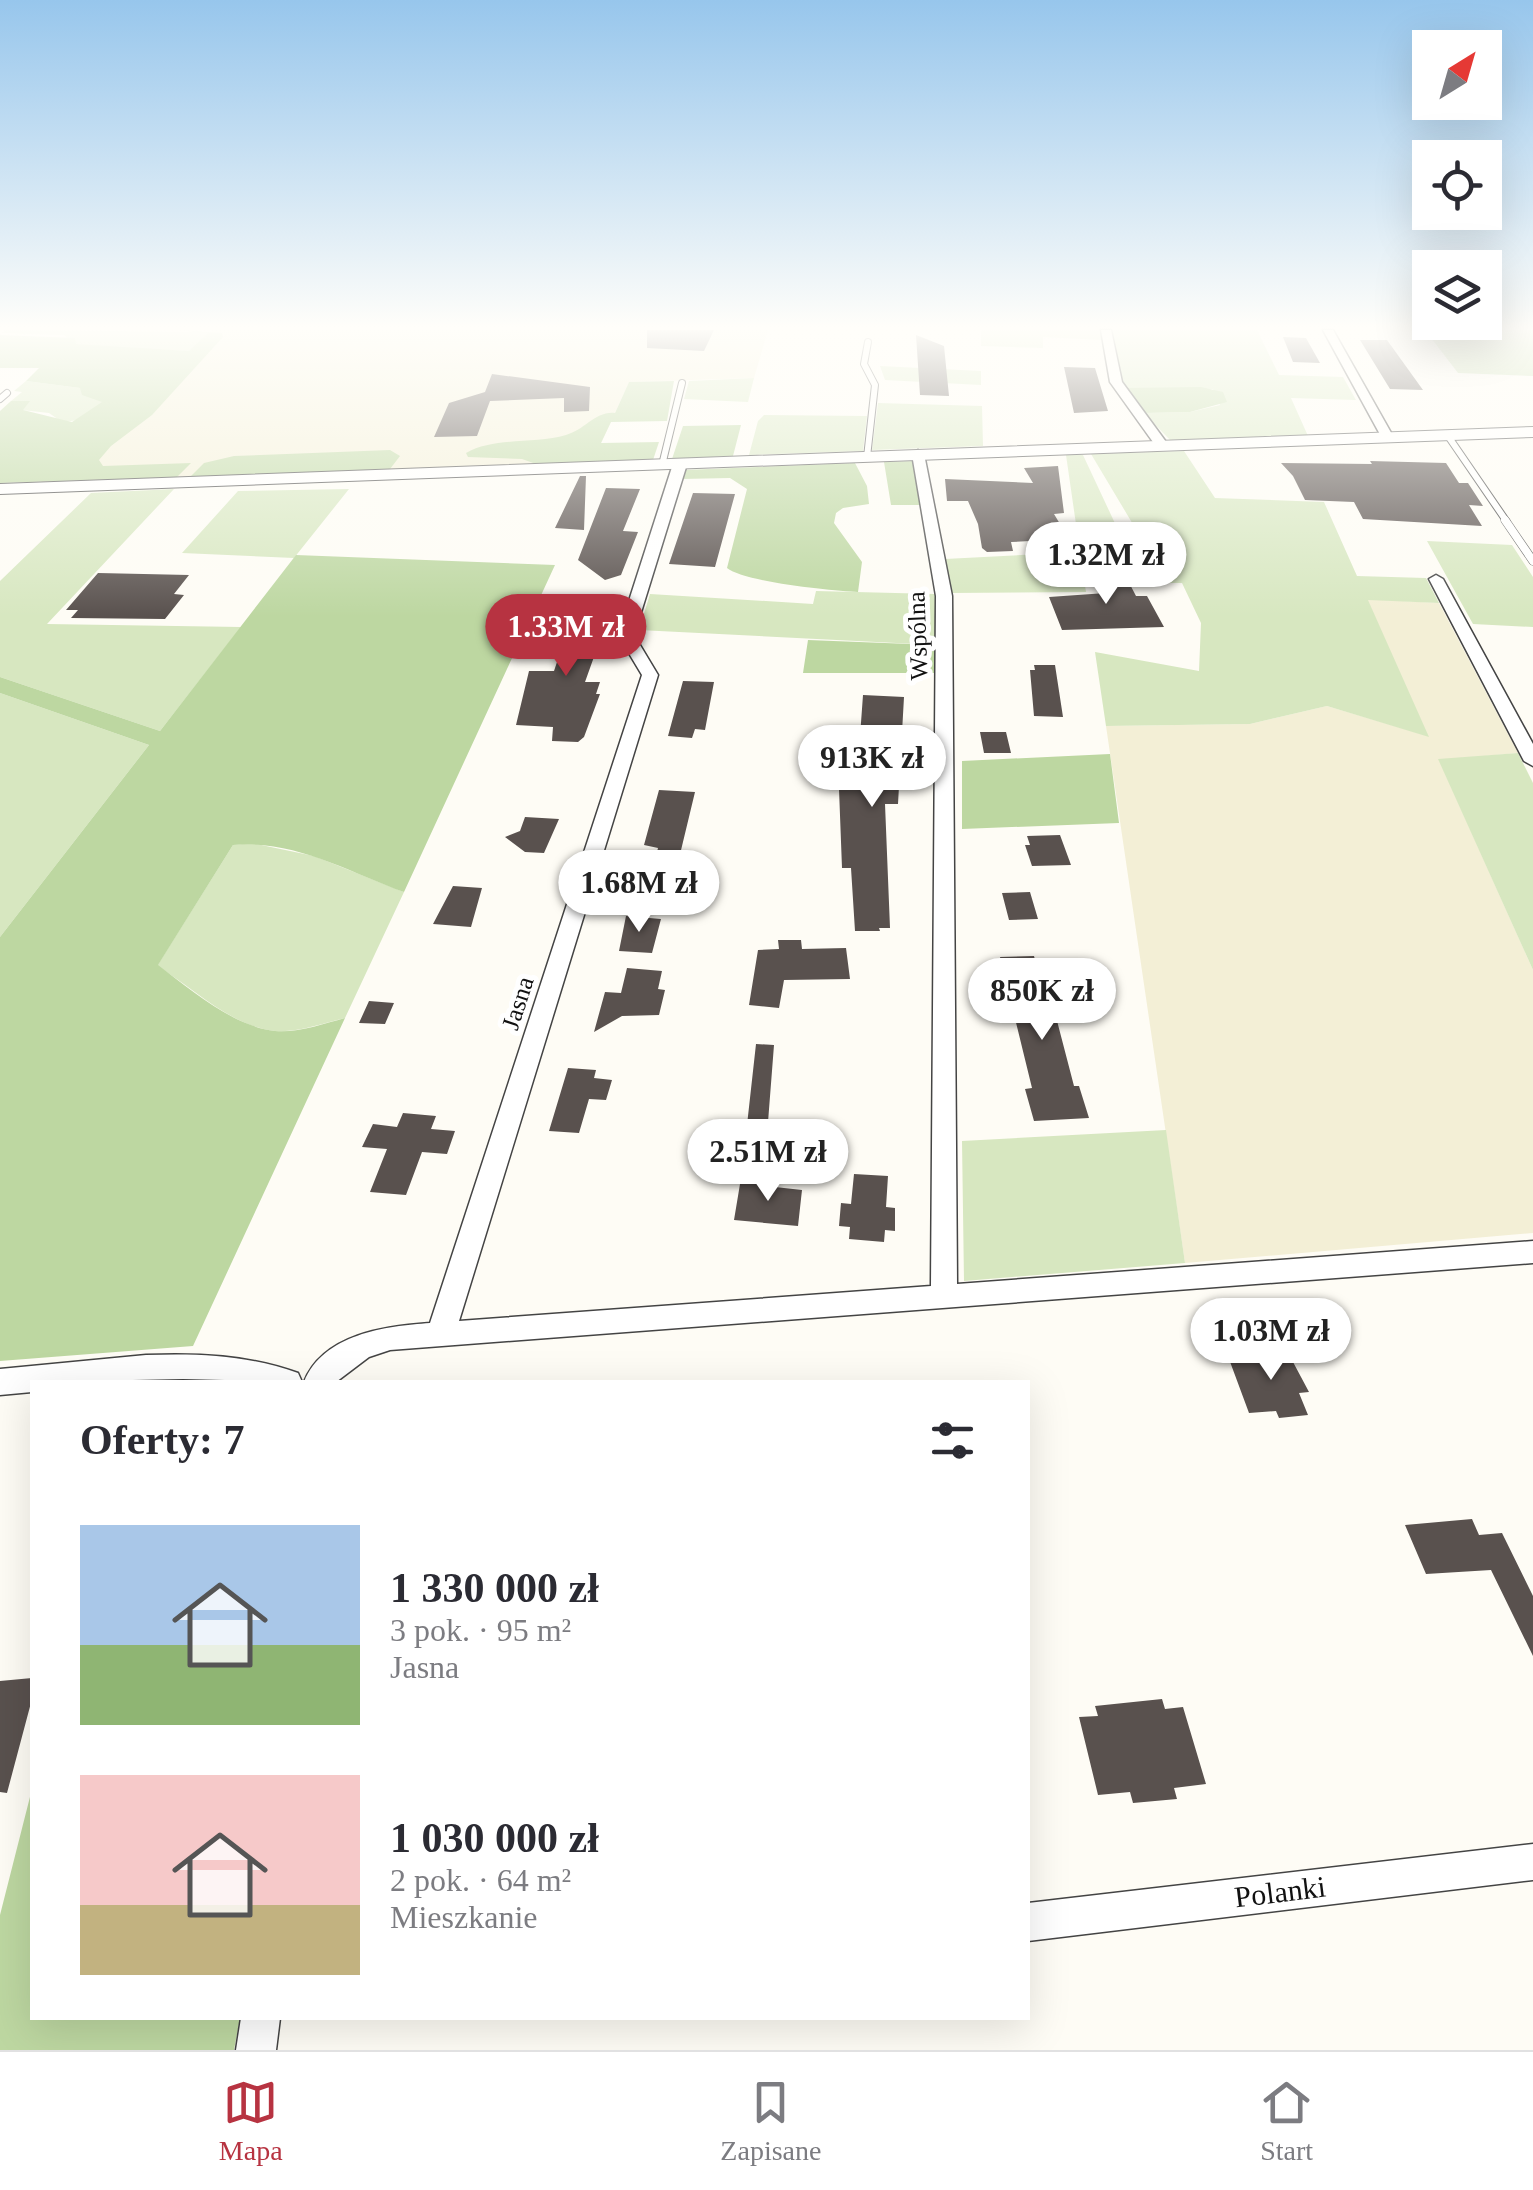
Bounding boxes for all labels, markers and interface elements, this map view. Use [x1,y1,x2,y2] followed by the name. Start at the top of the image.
[1412,30,1502,120] north arrow
[1412,30,1502,340] map controls
[1412,140,1502,230] button: locate
[1412,250,1502,340] button: layers
[1003,522,1209,607] pin: 1.32M zł
[1047,536,1165,572] text: 1.32M zł
[902,591,933,681] street label: Wspólna
[463,594,669,679] pin: 1.33M zł
[507,608,625,644] text: 1.33M zł
[780,725,964,810] pin: 913K zł
[820,739,924,775] text: 913K zł
[536,850,742,935] pin: 1.68M zł
[580,864,698,900] text: 1.68M zł
[950,958,1134,1043] pin: 850K zł
[990,972,1094,1008] text: 850K zł
[496,973,539,1033] street label: Jasna
[665,1119,871,1204] pin: 2.51M zł
[709,1133,827,1169] text: 2.51M zł
[1168,1298,1374,1383] pin: 1.03M zł
[1212,1312,1330,1348] text: 1.03M zł
[925,1413,980,1468] icon: filters
[80,1417,244,1463] text: Oferty: 7
[160,1565,280,1685] icon: home
[390,1565,599,1611] text: 1 330 000 zł
[390,1612,571,1648] text: 3 pok. · 95 m²
[390,1649,459,1685] text: Jasna
[160,1815,280,1935] icon: home
[390,1815,599,1861] text: 1 030 000 zł
[390,1862,571,1898] text: 2 pok. · 64 m²
[1232,1870,1327,1913] street label: Polanki
[390,1899,538,1935] text: Mieszkanie
[219,2075,283,2167] tab: Mapa
[720,2075,821,2167] tab: Zapisane
[1259,2075,1314,2167] tab: Start

